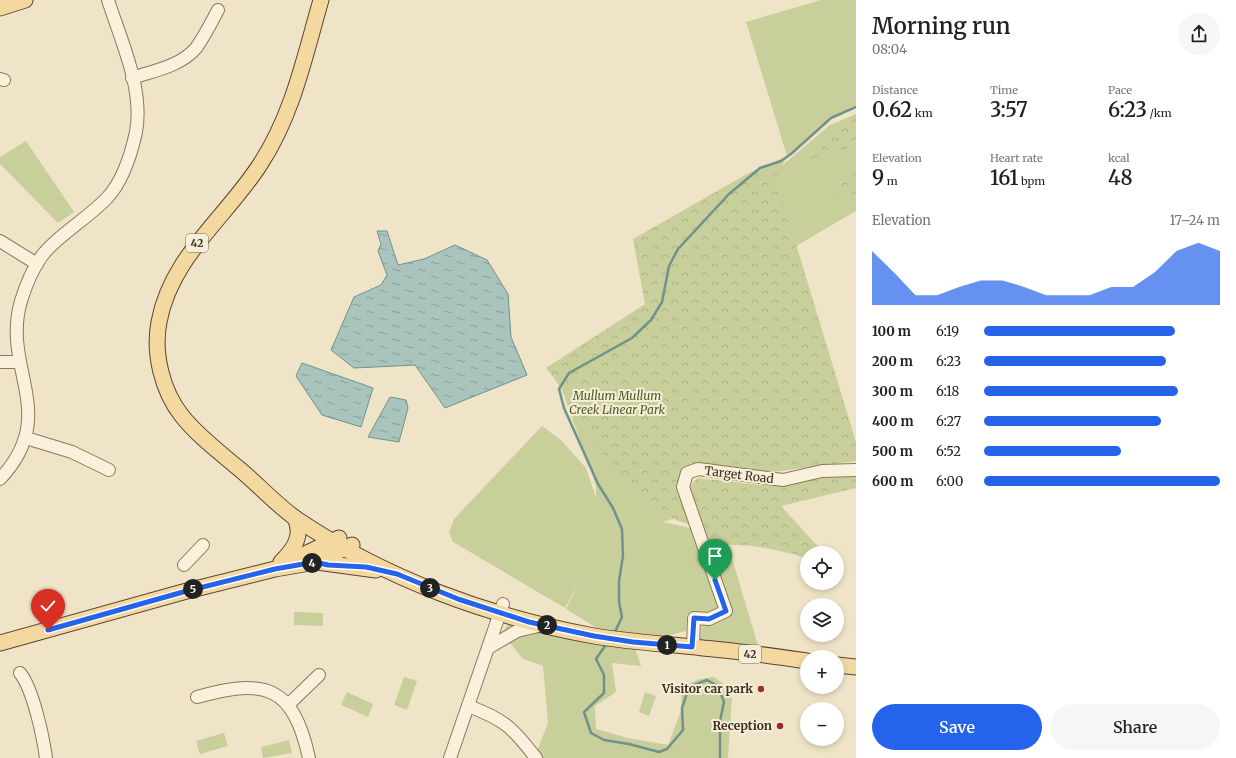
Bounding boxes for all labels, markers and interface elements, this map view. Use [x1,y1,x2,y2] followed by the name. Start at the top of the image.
[872,12,1011,40] text: Morning run
[1178,13,1220,55] button: share
[872,41,907,58] text: 08:04
[872,83,918,97] text: Distance
[990,83,1018,97] text: Time
[1108,83,1132,97] text: Pace
[872,97,912,122] text: 0.62
[990,97,1028,122] text: 3:57
[1108,97,1147,122] text: 6:23
[912,106,933,120] text: km
[1147,106,1172,120] text: /km
[872,151,922,165] text: Elevation
[990,151,1043,165] text: Heart rate
[1108,151,1130,165] text: kcal
[872,165,884,190] text: 9
[990,165,1018,190] text: 161
[1108,165,1133,190] text: 48
[884,174,898,188] text: m
[1018,174,1045,188] text: bpm
[872,212,931,229] text: Elevation
[1169,212,1220,229] text: 17–24 m
[186,234,208,252] road number: 42
[872,323,911,340] text: 100 m
[936,323,959,340] text: 6:19
[872,353,913,370] text: 200 m
[936,353,961,370] text: 6:23
[872,383,913,400] text: 300 m
[936,383,959,400] text: 6:18
[569,388,665,417] park label: Mullum Mullum Creek Linear Park
[872,413,914,430] text: 400 m
[936,413,961,430] text: 6:27
[872,443,913,460] text: 500 m
[936,443,961,460] text: 6:52
[704,463,775,486] street label: Target Road
[872,473,913,490] text: 600 m
[936,473,963,490] text: 6:00
[698,539,732,580] pin
[704,545,726,567] icon: arrive
[800,546,844,746] map controls
[800,546,844,590] button: locate
[302,553,322,573] pin: 4
[309,556,316,570] text: 4
[420,578,440,598] pin: 3
[183,579,203,599] pin: 5
[427,581,433,595] text: 3
[190,582,196,596] text: 5
[31,589,65,630] pin
[37,595,59,617] icon: check
[800,598,844,642] button: layers
[537,615,557,635] pin: 2
[544,618,550,632] text: 2
[657,635,677,655] pin: 1
[664,638,670,652] text: 1
[739,645,761,663] road number: 42
[800,650,844,694] button: +
[661,681,753,696] place label: Visitor car park
[756,684,766,694] marker: Visitor car park
[800,702,844,746] button: −
[872,704,1042,750] button: Save
[1050,704,1220,750] button: Share
[712,718,772,733] place label: Reception
[775,721,785,731] marker: Reception

